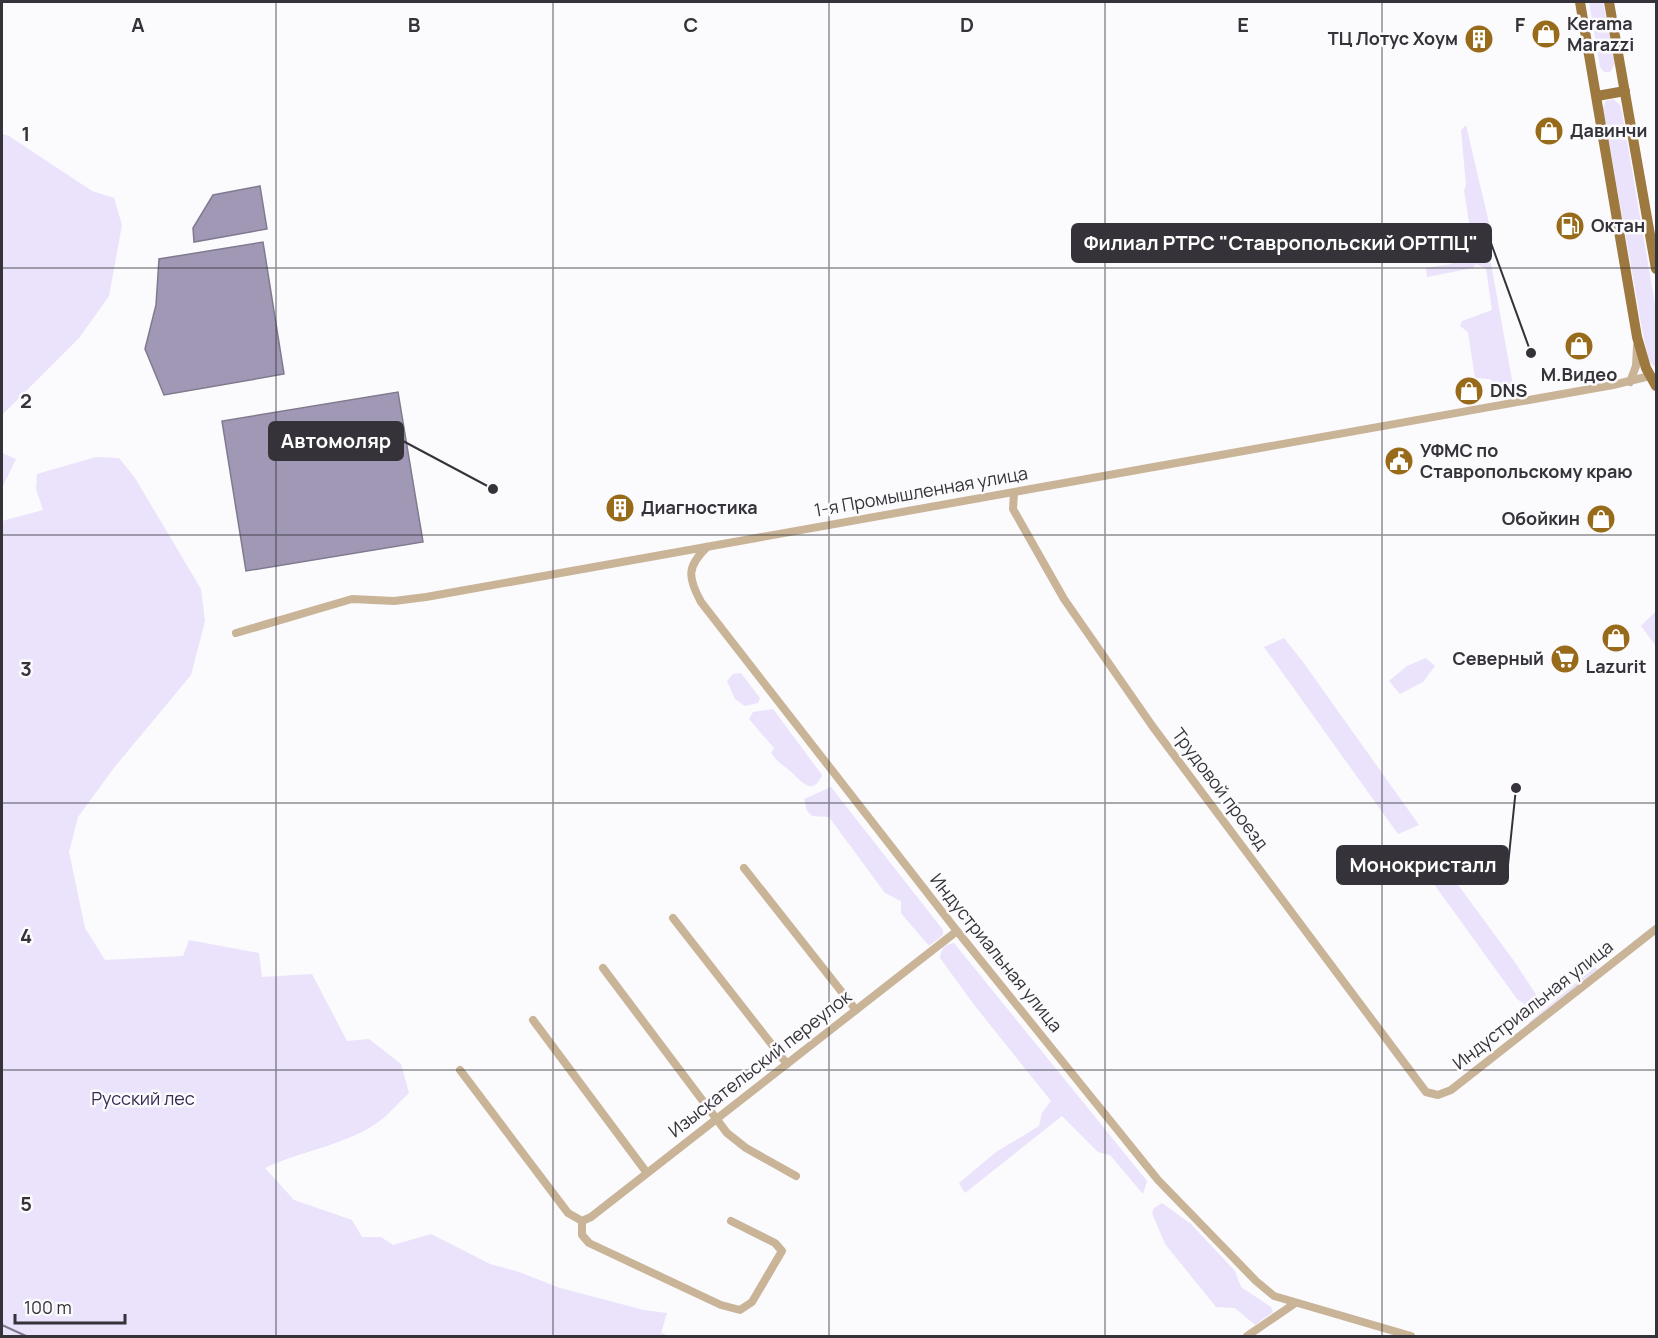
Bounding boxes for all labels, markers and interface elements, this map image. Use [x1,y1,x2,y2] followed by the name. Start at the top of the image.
[131,11,145,38] text: A
[408,11,421,38] text: B
[684,11,698,38] text: C
[960,11,974,38] text: D
[1237,11,1249,38] text: E
[1515,11,1526,38] text: F
[1567,11,1634,56] place label: Kerama Marazzi
[1530,18,1562,50] shop icon: Kerama Marazzi
[1463,23,1495,55] building icon: ТЦ Лотус Хоум
[1328,26,1458,50] place label: ТЦ Лотус Хоум
[1533,115,1565,147] shop icon: Давинчи
[1570,118,1647,142] place label: Давинчи
[22,120,30,147] text: 1
[1554,210,1586,242] fuel station icon: Октан
[1591,213,1645,237] place label: Октан
[1072,224,1491,262] callout: Филиал РТРС "Ставропольский ОРТПЦ"
[1084,229,1478,256] text: Филиал РТРС "Ставропольский ОРТПЦ"
[1563,330,1595,362] shop icon: М.Видео
[1541,362,1617,386] place label: М.Видео
[1453,375,1485,407] shop icon: DNS
[1490,378,1528,402] place label: DNS
[20,387,32,414] text: 2
[269,422,403,460] callout: Автомоляр
[281,427,391,454] text: Автомоляр
[1420,438,1633,483] place label: УФМС по Ставропольскому краю
[1383,445,1415,477] public building icon: УФМС по Ставропольскому краю
[812,460,1030,522] street label: 1-я Промышленная улица
[604,492,636,524] building icon: Диагностика
[641,495,758,519] place label: Диагностика
[1585,503,1617,535] shop icon: Обойкин
[1502,506,1580,530] place label: Обойкин
[1600,622,1632,654] shop icon: Lazurit
[1549,643,1581,675] supermarket icon: Северный
[1452,646,1544,670] place label: Северный
[1586,654,1646,678] place label: Lazurit
[20,655,32,682] text: 3
[1167,723,1275,854] street label: Трудовой проезд
[1337,846,1508,884] callout: Монокристалл
[1349,851,1497,878] text: Монокристалл
[925,868,1068,1037] street label: Индустриальная улица
[20,922,32,949] text: 4
[1447,934,1618,1074] street label: Индустриальная улица
[663,984,857,1142] street label: Изыскательский переулок
[91,1086,195,1110] park label: Русский лес
[20,1190,32,1217] text: 5
[15,1287,124,1325] scale bar
[24,1295,72,1319] text: 100 m

